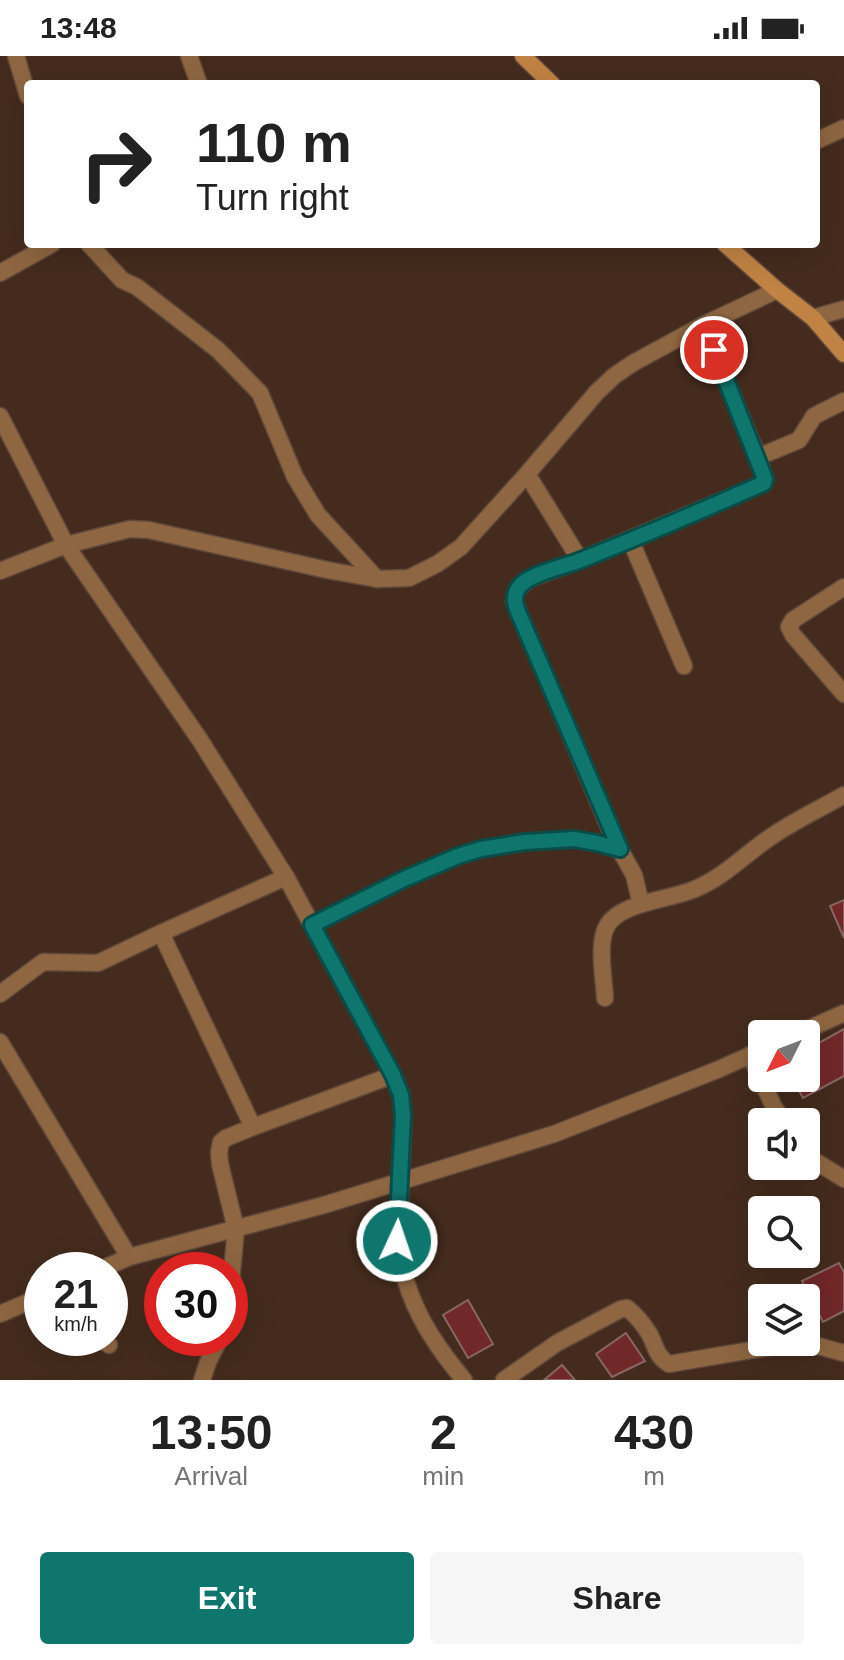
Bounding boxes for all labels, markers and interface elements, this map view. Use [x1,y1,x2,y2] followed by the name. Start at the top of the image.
[40,11,117,44] text: 13:48
[196,111,352,174] text: 110 m
[64,112,168,216] icon: right
[196,177,349,218] text: Turn right
[680,316,748,384] pin
[692,328,736,372] icon: arrive
[748,1020,820,1092] north arrow
[748,1020,820,1356] map controls
[748,1108,820,1180] button: sound
[748,1196,820,1268] button: search
[355,1199,439,1283] position arrow
[144,1252,248,1356] speed limit sign: 30
[54,1272,98,1316] text: 21
[748,1284,820,1356] button: layers
[54,1313,98,1335] text: km/h
[150,1406,273,1459] text: 13:50
[430,1406,457,1459] text: 2
[614,1406,694,1459] text: 430
[174,1461,248,1491] text: Arrival
[422,1461,464,1491] text: min
[643,1461,665,1491] text: m
[40,1552,414,1644] button: Exit
[430,1552,804,1644] button: Share

